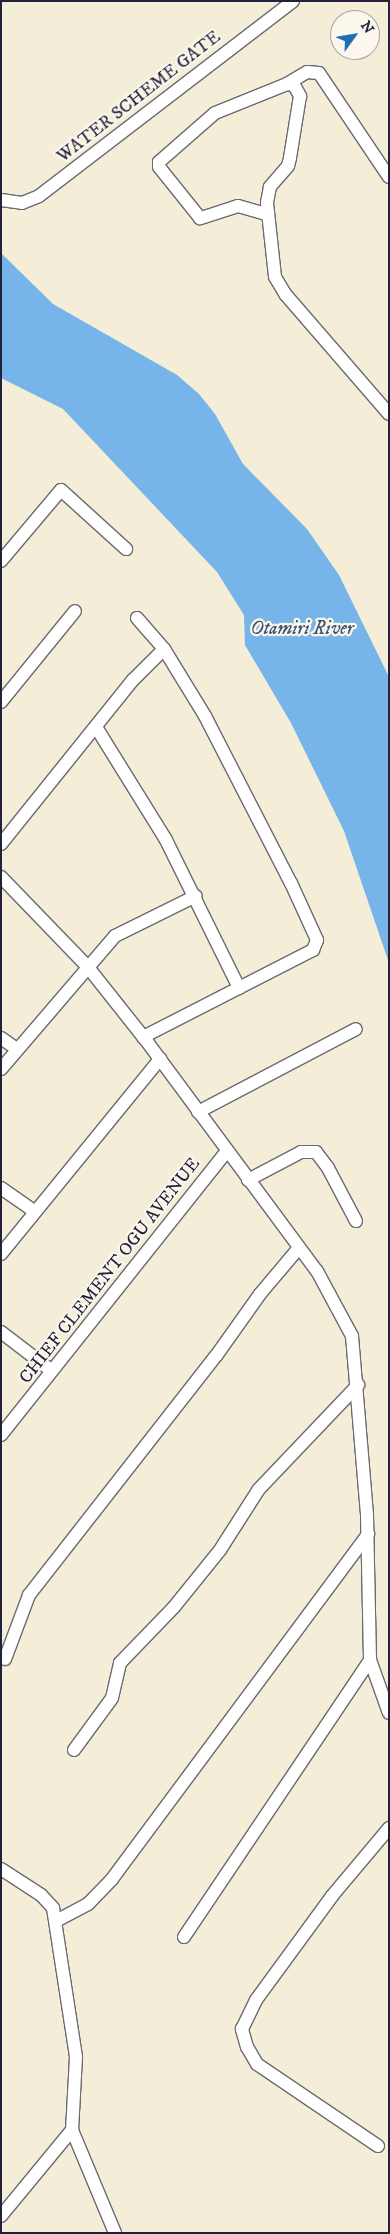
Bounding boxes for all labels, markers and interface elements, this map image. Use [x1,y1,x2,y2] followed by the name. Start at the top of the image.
[330,10,380,60] north arrow
[356,18,378,37] text: N
[53,26,225,168] street label: WATER SCHEME GATE
[250,618,354,640] water label: Otamiri River
[15,1154,205,1388] street label: CHIEF CLEMENT OGU AVENUE

